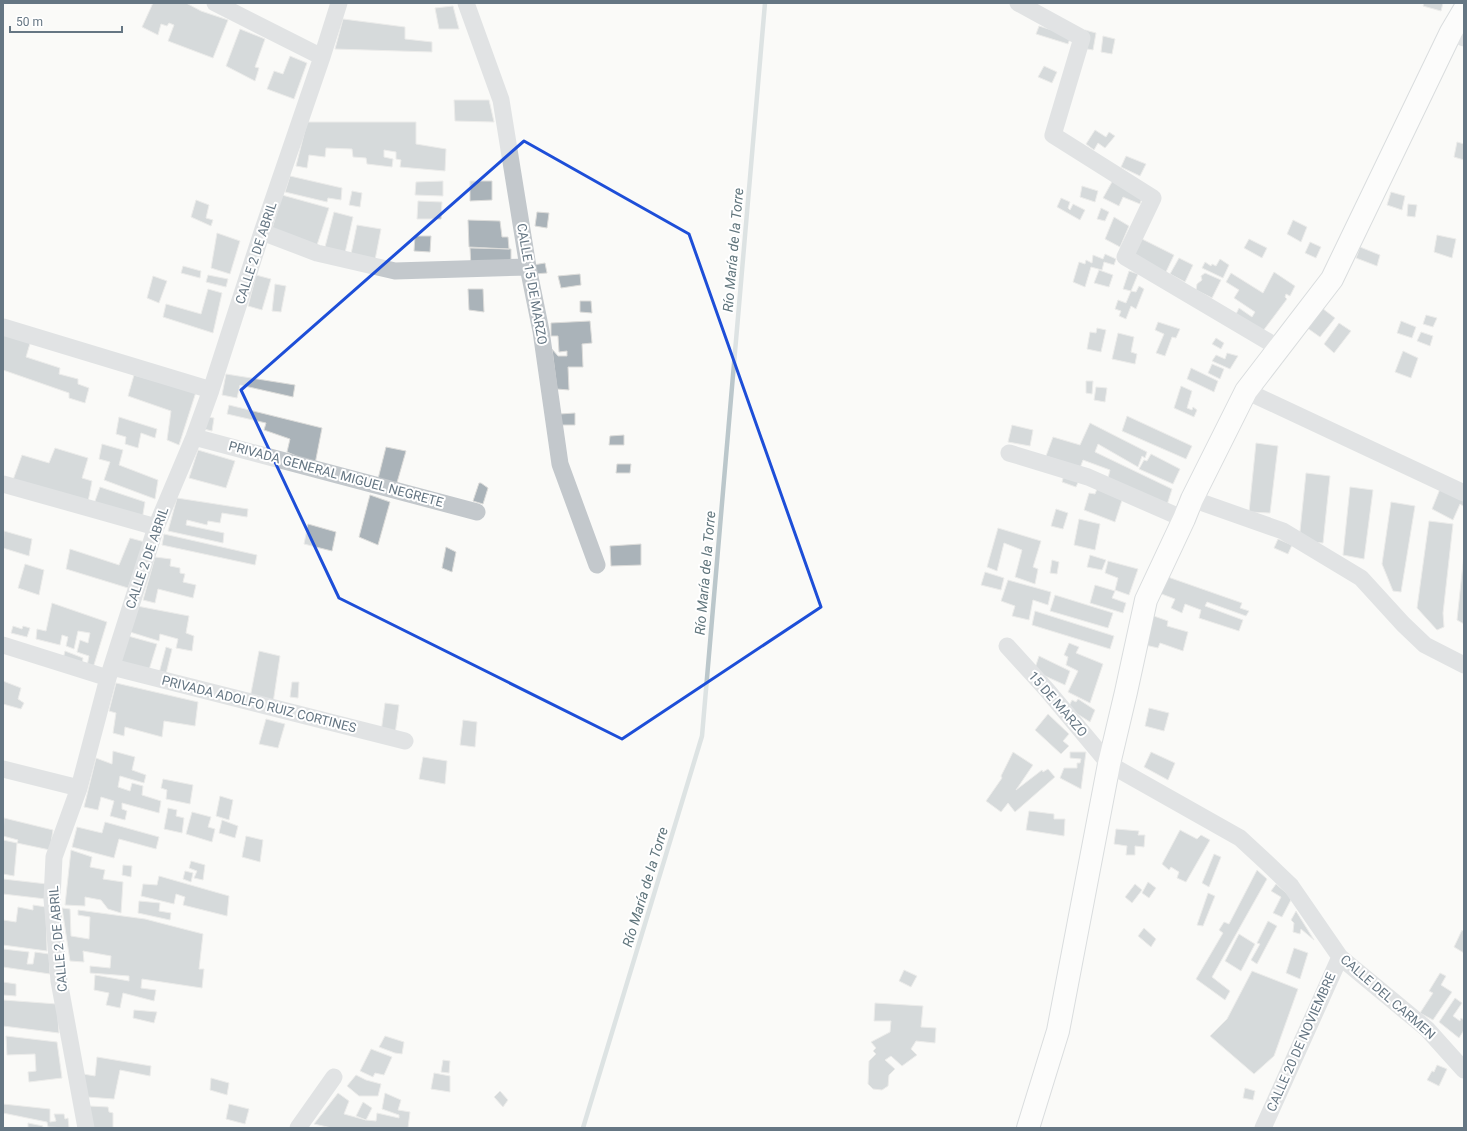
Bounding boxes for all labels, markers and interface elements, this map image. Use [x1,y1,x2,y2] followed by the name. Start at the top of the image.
[10,8,122,34] scale bar
[16,15,43,29] text: 50 m
[720,187,746,313] water label: Río María de la Torre
[232,200,280,306] street label: CALLE 2 DE ABRIL
[514,222,550,346] street label: CALLE 15 DE MARZO
[227,438,445,510] street label: PRIVADA GENERAL MIGUEL NEGRETE
[123,505,171,611] street label: CALLE 2 DE ABRIL
[692,510,718,636] water label: Río María de la Torre
[1026,668,1090,740] street label: 15 DE MARZO
[160,673,358,736] street label: PRIVADA ADOLFO RUIZ CORTINES
[619,825,671,949] water label: Río María de la Torre
[46,885,70,993] street label: CALLE 2 DE ABRIL
[1338,952,1438,1042] street label: CALLE DEL CARMEN
[1264,970,1338,1114] street label: CALLE 20 DE NOVIEMBRE

